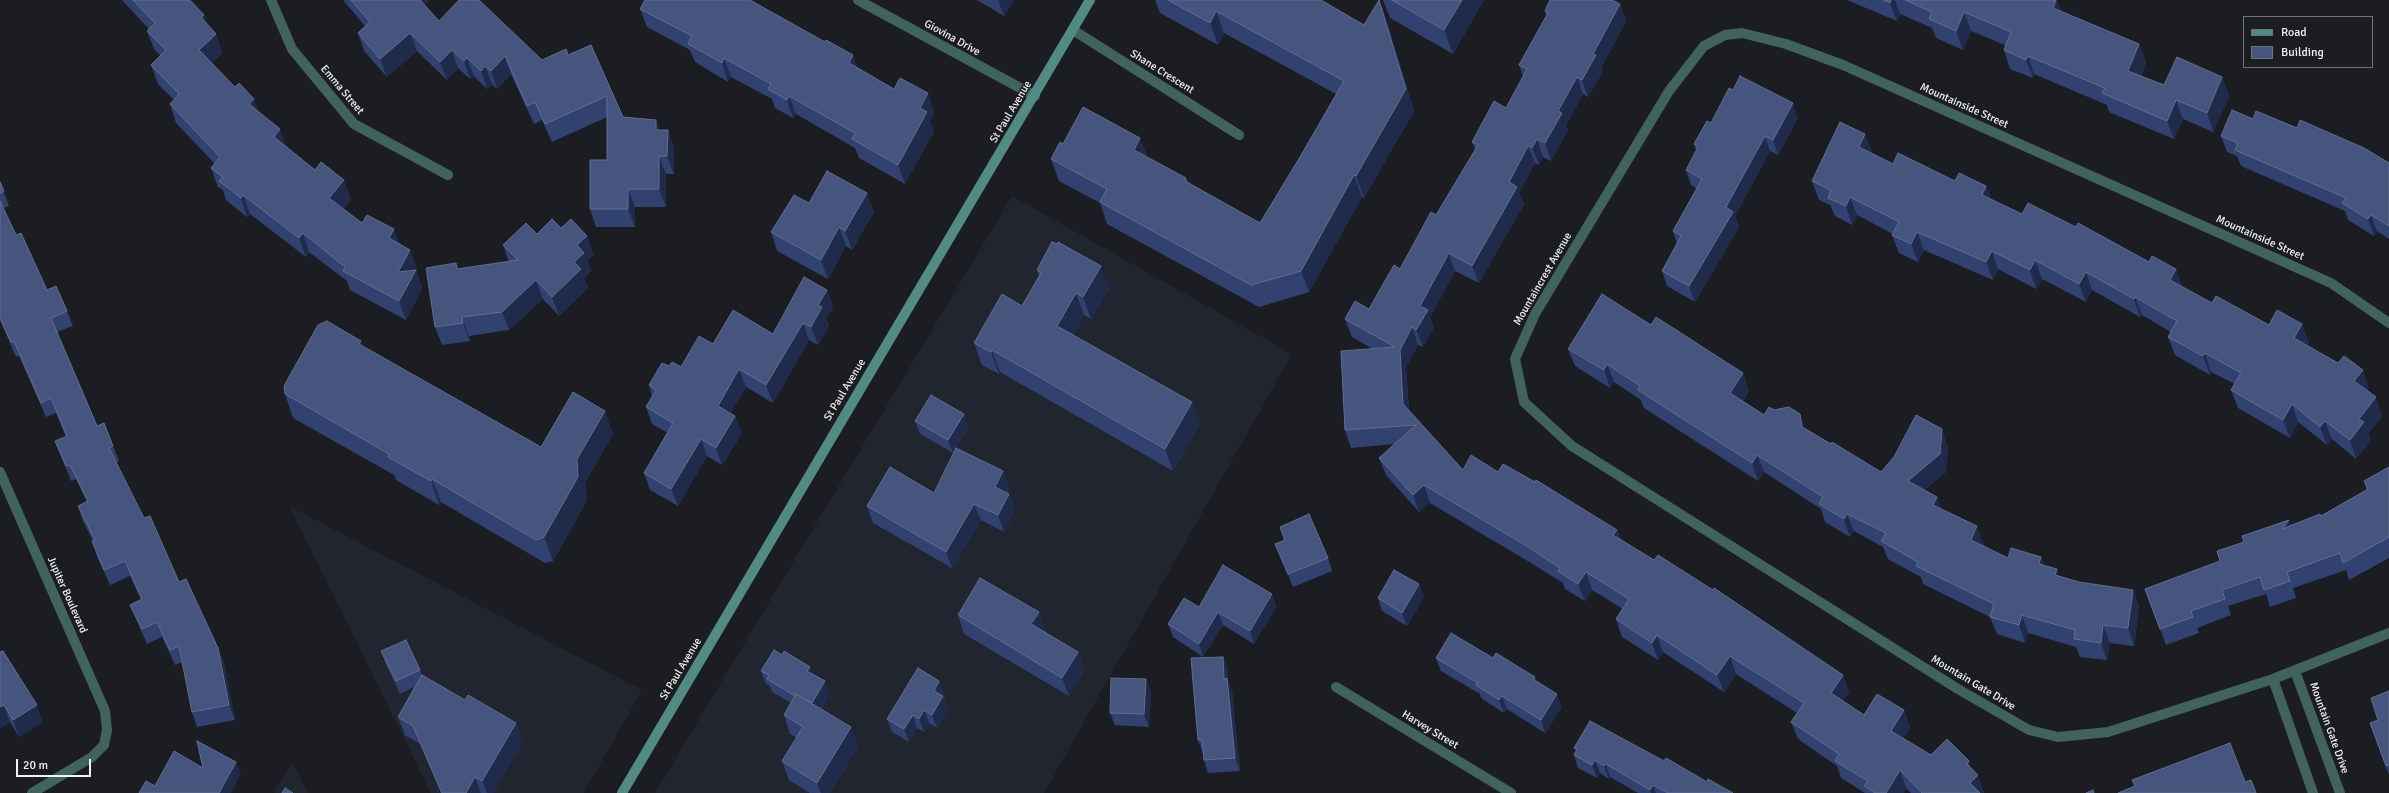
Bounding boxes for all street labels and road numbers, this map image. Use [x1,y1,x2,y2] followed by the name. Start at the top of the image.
[922,17,982,59] street label: Giovina Drive
[1128,47,1196,97] street label: Shane Crescent
[318,63,366,117] street label: Emma Street
[987,79,1035,145] street label: St Paul Avenue
[1918,81,2010,131] street label: Mountainside Street
[2214,213,2306,263] street label: Mountainside Street
[1511,230,1575,328] street label: Mountaincrest Avenue
[821,357,869,423] street label: St Paul Avenue
[44,555,90,635] street label: Jupiter Boulevard
[657,636,705,702] street label: St Paul Avenue
[1928,653,2018,713] street label: Mountain Gate Drive
[2306,681,2352,775] street label: Mountain Gate Drive
[1399,708,1461,752] street label: Harvey Street

